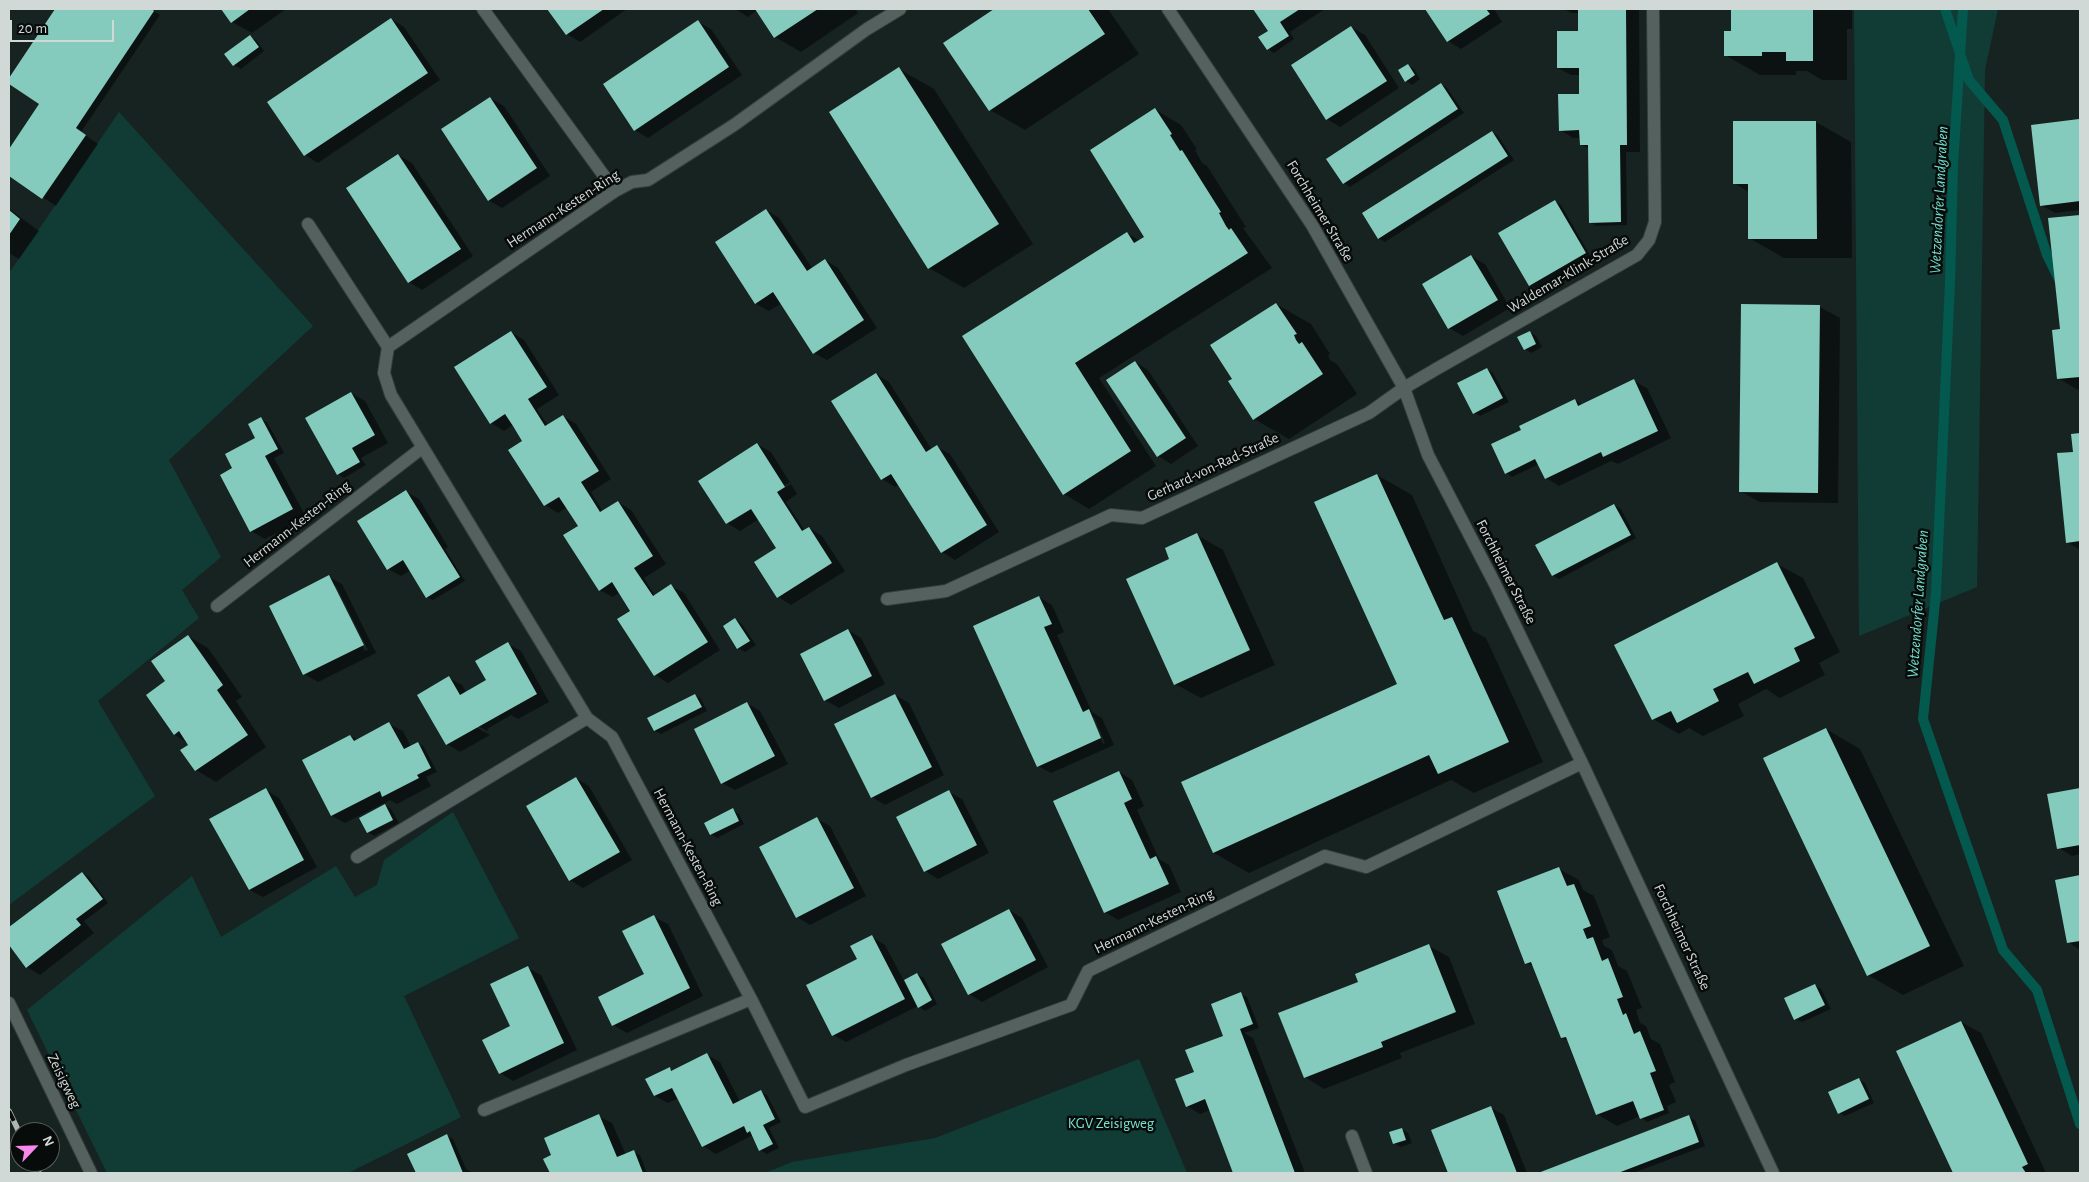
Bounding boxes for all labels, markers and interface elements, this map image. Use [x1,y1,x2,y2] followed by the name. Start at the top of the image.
[12,10,116,42] scale bar
[18,21,47,36] text: 20 m
[1926,125,1952,275] water label: Wetzendorfer Landgraben
[1283,157,1357,265] street label: Forchheimer Straße
[503,166,623,252] street label: Hermann-Kesten-Ring
[1504,231,1632,317] street label: Waldemar-Klink-Straße
[1144,429,1282,505] street label: Gerhard-von-Rad-Straße
[240,477,354,571] street label: Hermann-Kesten-Ring
[1472,517,1540,627] street label: Forchheimer Straße
[1903,529,1933,679] water label: Wetzendorfer Landgraben
[649,785,727,909] street label: Hermann-Kesten-Ring
[1650,881,1714,993] street label: Forchheimer Straße
[1091,884,1217,958] street label: Hermann-Kesten-Ring
[43,1051,85,1111] street label: Zeisigweg
[1068,1114,1154,1132] park label: KGV Zeisigweg
[10,1122,60,1172] north arrow
[39,1134,56,1149] text: N

